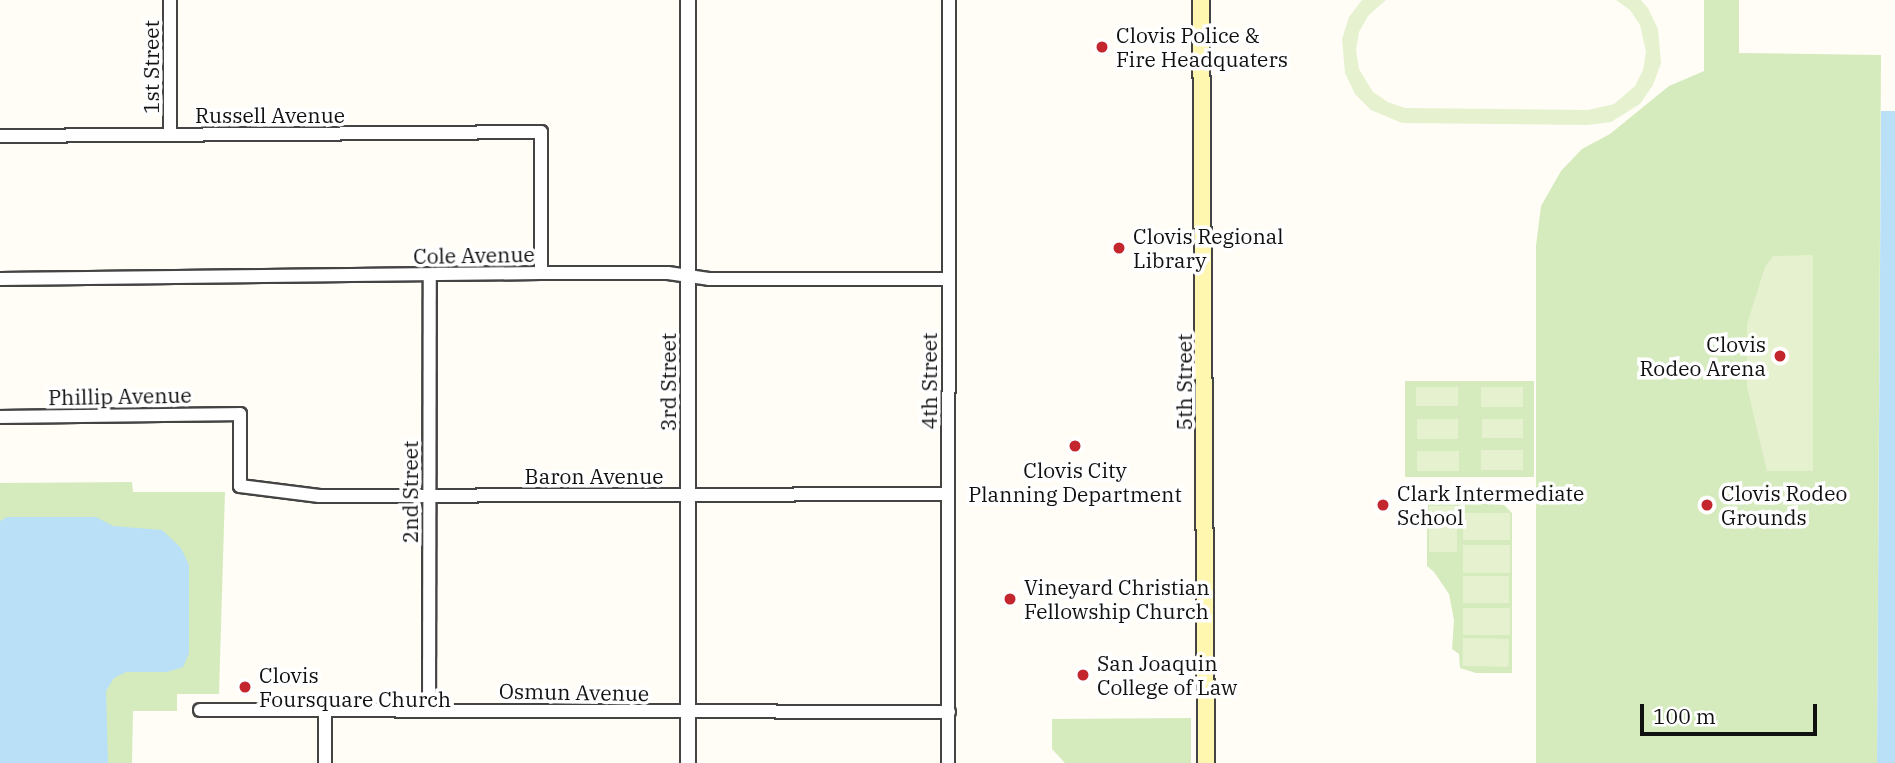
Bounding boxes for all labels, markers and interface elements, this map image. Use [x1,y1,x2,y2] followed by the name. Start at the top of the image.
[138,20,164,114] street label: 1st Street
[1116,22,1288,72] place label: Clovis Police & Fire Headquaters
[1094,39,1110,55] marker: Clovis Police & Fire Headquaters
[195,102,345,128] street label: Russell Avenue
[1133,223,1284,273] place label: Clovis Regional Library
[1111,240,1127,256] marker: Clovis Regional Library
[413,241,535,269] street label: Cole Avenue
[1640,331,1766,381] place label: Clovis Rodeo Arena
[655,333,681,431] street label: 3rd Street
[916,333,942,429] street label: 4th Street
[1171,334,1197,430] street label: 5th Street
[1772,348,1788,364] marker: Clovis Rodeo Arena
[48,382,192,410] street label: Phillip Avenue
[1067,438,1083,454] marker: Clovis City Planning Department
[397,441,423,543] street label: 2nd Street
[968,457,1182,507] place label: Clovis City Planning Department
[525,463,663,489] street label: Baron Avenue
[1397,480,1584,530] place label: Clark Intermediate School
[1721,480,1847,530] place label: Clovis Rodeo Grounds
[1375,497,1391,513] marker: Clark Intermediate School
[1699,497,1715,513] marker: Clovis Rodeo Grounds
[1024,574,1210,624] place label: Vineyard Christian Fellowship Church
[1002,591,1018,607] marker: Vineyard Christian Fellowship Church
[1097,650,1237,700] place label: San Joaquin College of Law
[259,662,451,712] place label: Clovis Foursquare Church
[1075,667,1091,683] marker: San Joaquin College of Law
[499,678,649,706] street label: Osmun Avenue
[237,679,253,695] marker: Clovis Foursquare Church
[1643,690,1820,734] scale bar
[1653,702,1716,730] text: 100 m

